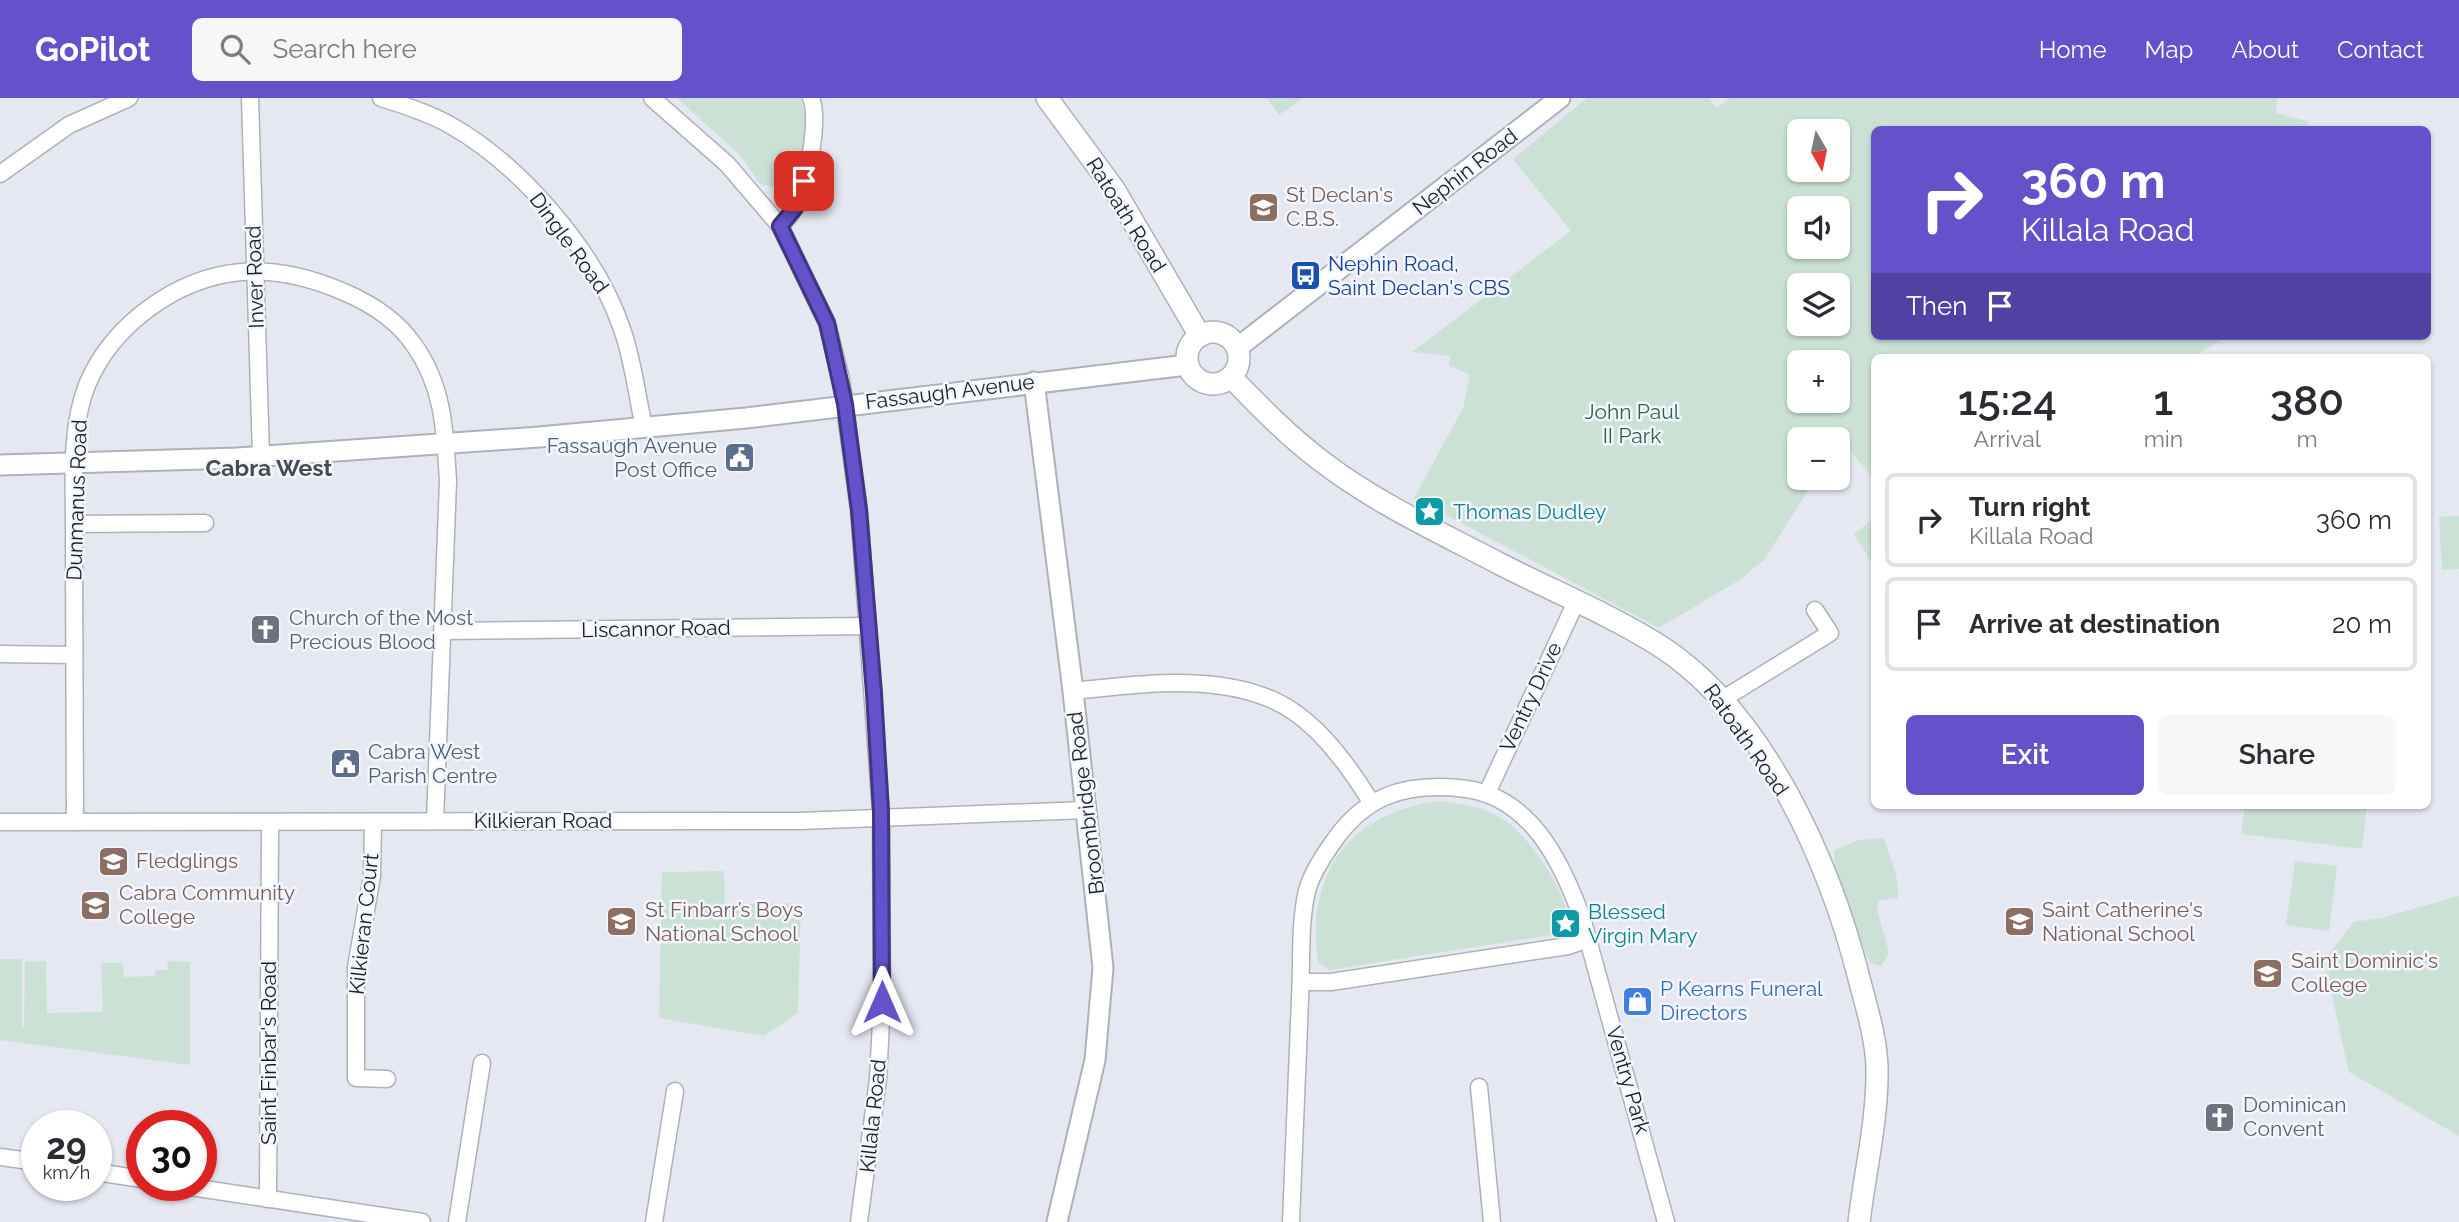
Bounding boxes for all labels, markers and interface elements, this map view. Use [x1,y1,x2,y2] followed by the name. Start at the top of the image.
[192,18,682,81] search box
[35,30,150,69] text: GoPilot
[216,30,254,68] icon: search
[272,34,417,64] text: Search here
[2039,35,2107,64] text: Home
[2145,35,2193,64] text: Map
[2231,35,2299,64] text: About
[2337,35,2424,64] text: Contact
[1787,119,1850,182] north arrow
[1787,119,1850,490] map controls
[1407,123,1522,220] street label: Nephin Road
[774,151,834,211] pin
[2021,152,2166,209] text: 360 m
[1081,153,1172,277] street label: Ratoath Road
[1906,154,1997,245] icon: right
[785,162,823,200] icon: arrive
[1286,182,1393,231] place label: St Declan's C.B.S.
[524,187,614,298] street label: Dingle Road
[1246,190,1280,224] school or university icon: St Declan's C.B.S.
[1787,196,1850,259] button: sound
[2021,211,2194,248] text: Killala Road
[240,225,269,329] street label: Inver Road
[1328,251,1510,300] place label: Nephin Road, Saint Declan's CBS
[1288,259,1322,293] bus stop icon: Nephin Road, Saint Declan's CBS
[1787,273,1850,336] button: layers
[1981,287,2019,325] icon: arrive
[1906,291,1967,321] text: Then
[1787,350,1850,413] button: +
[864,369,1036,414] street label: Fassaugh Avenue
[1958,376,2057,425] text: 15:24
[2154,376,2173,425] text: 1
[2270,376,2344,425] text: 380
[1585,399,1680,448] park label: John Paul II Park
[61,419,92,581] street label: Dunmanus Road
[1974,425,2041,452] text: Arrival
[2144,425,2183,452] text: min
[2297,425,2318,452] text: m
[1787,427,1850,490] button: −
[547,433,717,482] place label: Fassaugh Avenue Post Office
[723,441,757,475] public building icon: Fassaugh Avenue Post Office
[206,454,333,481] district label: Cabra West
[1969,492,2090,522] text: Turn right
[1413,495,1447,529] place icon: Thomas Dudley
[1453,499,1606,524] place label: Thomas Dudley
[1910,501,1948,539] icon: right
[2316,505,2392,535] text: 360 m
[1969,522,2094,549] text: Killala Road
[289,605,473,654] place label: Church of the Most Precious Blood
[1910,605,1948,643] icon: arrive
[1969,609,2220,639] text: Arrive at destination
[2332,609,2392,639] text: 20 m
[249,613,283,647] church icon: Church of the Most Precious Blood
[581,615,731,642] street label: Liscannor Road
[1494,638,1567,756] street label: Ventry Drive
[1699,679,1794,800] street label: Ratoath Road
[1062,710,1109,896] street label: Broombridge Road
[1906,715,2144,795] button: Exit
[2158,715,2396,795] button: Share
[368,739,497,788] place label: Cabra West Parish Centre
[328,747,362,781] public building icon: Cabra West Parish Centre
[474,808,612,833] street label: Kilkieran Road
[96,844,130,878] school or university icon: Fledglings
[136,848,238,873] place label: Fledglings
[344,852,383,996] street label: Kilkieran Court
[119,880,295,929] place label: Cabra Community College
[79,888,113,922] school or university icon: Cabra Community College
[645,897,803,946] place label: St Finbarr’s Boys National School
[2042,897,2203,946] place label: Saint Catherine's National School
[1588,899,1698,948] place label: Blessed Virgin Mary
[605,905,639,939] school or university icon: St Finbarr’s Boys National School
[2002,905,2036,939] school or university icon: Saint Catherine's National School
[1548,907,1582,941] place icon: Blessed Virgin Mary
[2291,948,2438,997] place label: Saint Dominic's College
[2251,956,2285,990] school or university icon: Saint Dominic's College
[256,961,281,1145] street label: Saint Finbar's Road
[845,965,919,1039] position arrow
[1660,976,1823,1025] place label: P Kearns Funeral Directors
[1620,984,1654,1018] shop icon: P Kearns Funeral Directors
[1601,1023,1656,1137] street label: Ventry Park
[854,1058,891,1174] street label: Killala Road
[2243,1092,2346,1141] place label: Dominican Convent
[2203,1100,2237,1134] church icon: Dominican Convent
[126,1110,217,1201] speed limit sign: 30
[46,1126,87,1167] text: 29
[43,1162,90,1183] text: km/h

